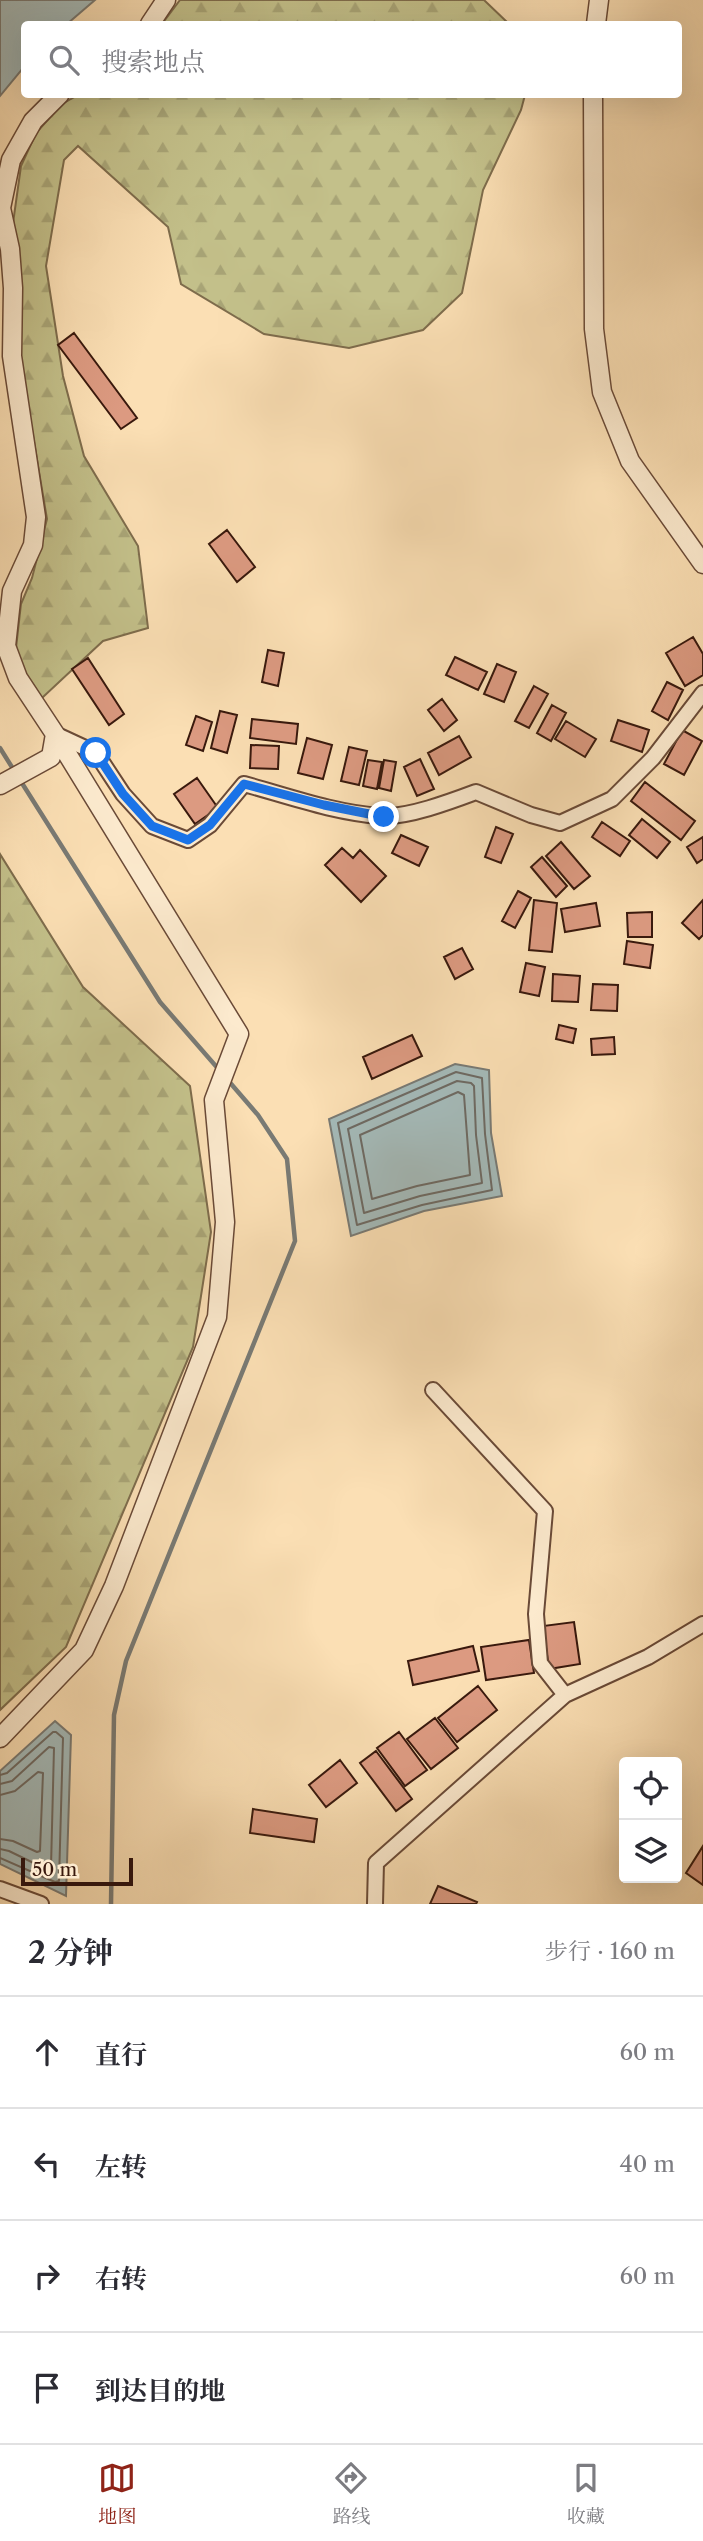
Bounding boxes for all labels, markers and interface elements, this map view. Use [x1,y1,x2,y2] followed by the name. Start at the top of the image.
[21,21,682,98] search box
[45,41,83,79] icon: search
[101,46,205,78] text: 搜索地点
[80,737,111,768] route start
[368,801,399,832] route end
[619,1757,682,1883] map controls
[619,1757,682,1820] button: locate
[619,1820,682,1883] button: layers
[21,1855,133,1887] scale bar
[32,1858,77,1881] text: 50 m
[28,1934,113,1971] text: 2 分钟
[545,1937,675,1965] text: 步行 · 160 m
[28,2033,66,2071] icon: ahead
[619,2038,675,2066] text: 60 m
[95,2039,147,2071] text: 直行
[28,2145,66,2183] icon: left
[620,2150,675,2178] text: 40 m
[95,2151,147,2183] text: 左转
[28,2257,66,2295] icon: right
[619,2262,675,2290] text: 60 m
[95,2263,147,2295] text: 右转
[28,2369,66,2407] icon: arrive
[95,2375,225,2407] text: 到达目的地
[98,2459,136,2528] tab: 地图
[332,2459,371,2528] tab: 路线
[567,2459,605,2528] tab: 收藏

